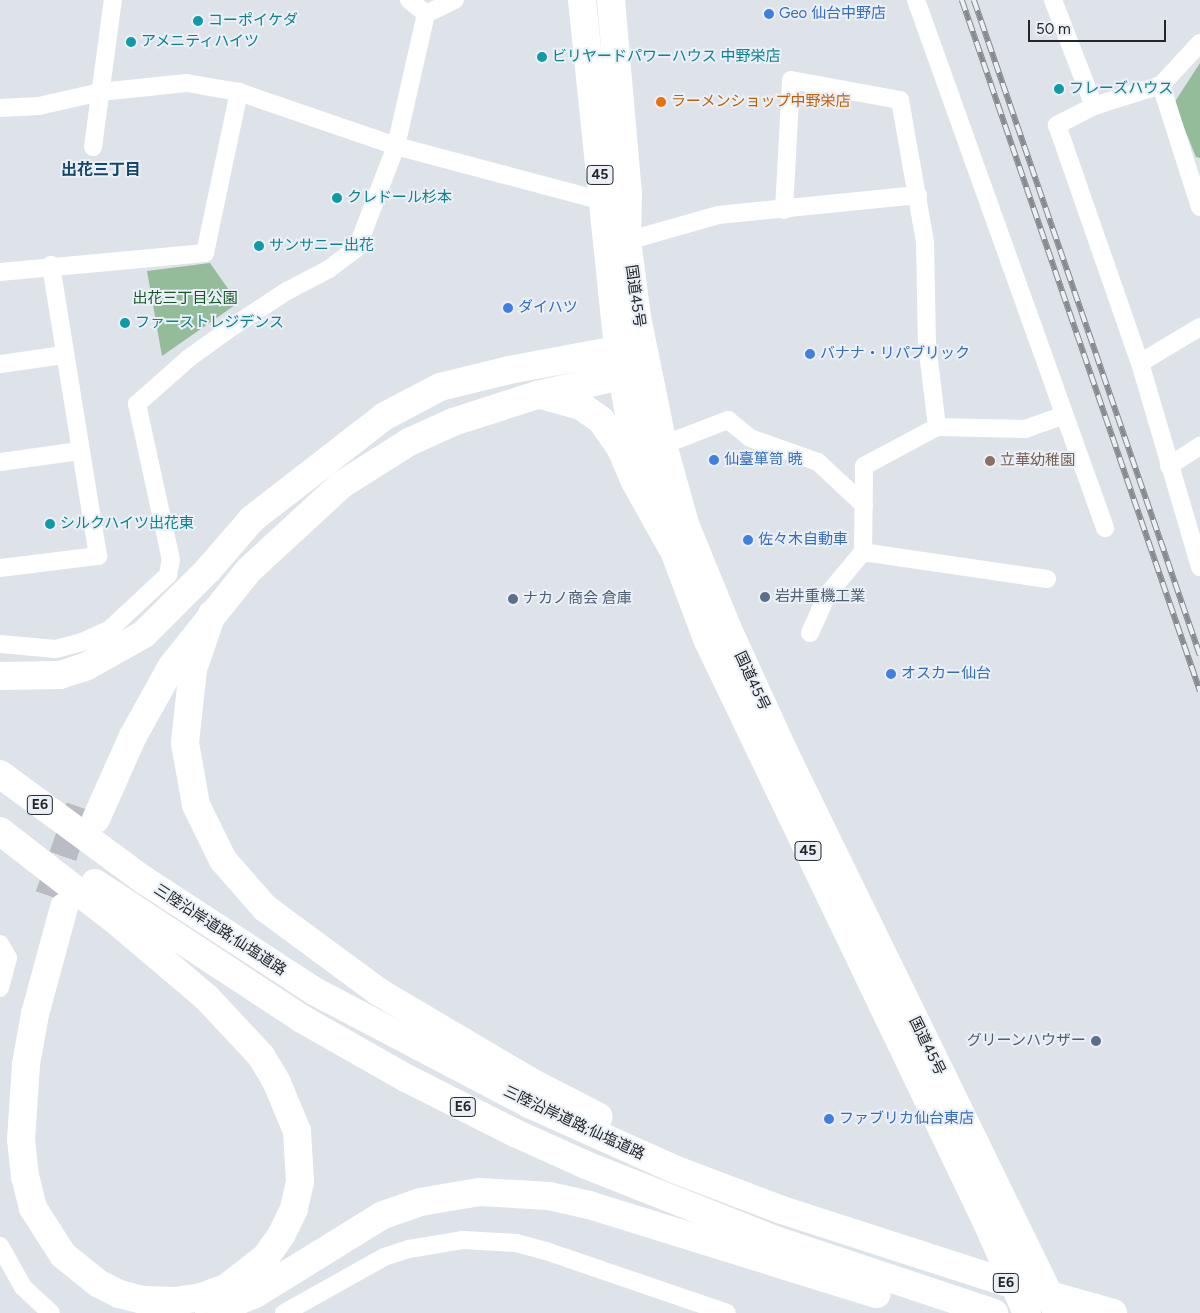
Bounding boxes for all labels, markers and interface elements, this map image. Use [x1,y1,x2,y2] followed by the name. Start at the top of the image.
[779,5,886,23] place label: Geo 仙台中野店
[763,8,775,20] marker: Geo 仙台中野店
[1030,10,1168,42] scale bar
[208,12,298,30] place label: コーポイケダ
[192,15,204,27] marker: コーポイケダ
[1036,20,1071,38] text: 50 m
[141,33,261,51] place label: アメニティハイツ
[125,36,137,48] marker: アメニティハイツ
[552,48,781,66] place label: ビリヤードパワーハウス 中野栄店
[536,51,548,63] marker: ビリヤードパワーハウス 中野栄店
[1069,80,1174,98] place label: フレーズハウス
[1053,83,1065,95] marker: フレーズハウス
[671,93,851,111] place label: ラーメンショップ中野栄店
[655,96,667,108] marker: ラーメンショップ中野栄店
[61,160,141,180] district label: 出花三丁目
[586,164,614,186] road number: 45
[347,189,452,207] place label: クレドール杉本
[331,192,343,204] marker: クレドール杉本
[269,237,374,255] place label: サンサニー出花
[253,240,265,252] marker: サンサニー出花
[622,264,648,328] street label: 国道45号
[133,290,237,308] park label: 出花三丁目公園
[518,299,578,317] place label: ダイハツ
[502,302,514,314] marker: ダイハツ
[135,314,285,332] place label: ファーストレジデンス
[119,317,131,329] marker: ファーストレジデンス
[820,345,970,363] place label: バナナ・リパブリック
[804,348,816,360] marker: バナナ・リパブリック
[724,451,803,469] place label: 仙臺箪笥 暁
[1000,452,1075,470] place label: 立華幼稚園
[708,454,720,466] marker: 仙臺箪笥 暁
[984,455,996,467] marker: 立華幼稚園
[60,515,195,533] place label: シルクハイツ出花東
[44,518,56,530] marker: シルクハイツ出花東
[758,531,848,549] place label: 佐々木自動車
[742,534,754,546] marker: 佐々木自動車
[775,588,865,606] place label: 岩井重機工業
[523,590,632,608] place label: ナカノ商会 倉庫
[759,591,771,603] marker: 岩井重機工業
[507,593,519,605] marker: ナカノ商会 倉庫
[731,649,773,713] street label: 国道45号
[901,665,991,683] place label: オスカー仙台
[885,668,897,680] marker: オスカー仙台
[26,794,54,816] road number: E6
[794,839,822,862] road number: 45
[151,881,289,979] street label: 三陸沿岸道路;仙塩道路
[905,1014,949,1078] street label: 国道45号
[966,1032,1086,1050] place label: グリーンハウザー
[1090,1035,1102,1047] marker: グリーンハウザー
[500,1082,648,1164] street label: 三陸沿岸道路;仙塩道路
[449,1096,477,1118] road number: E6
[839,1110,974,1128] place label: ファブリカ仙台東店
[823,1113,835,1125] marker: ファブリカ仙台東店
[992,1272,1020,1295] road number: E6

